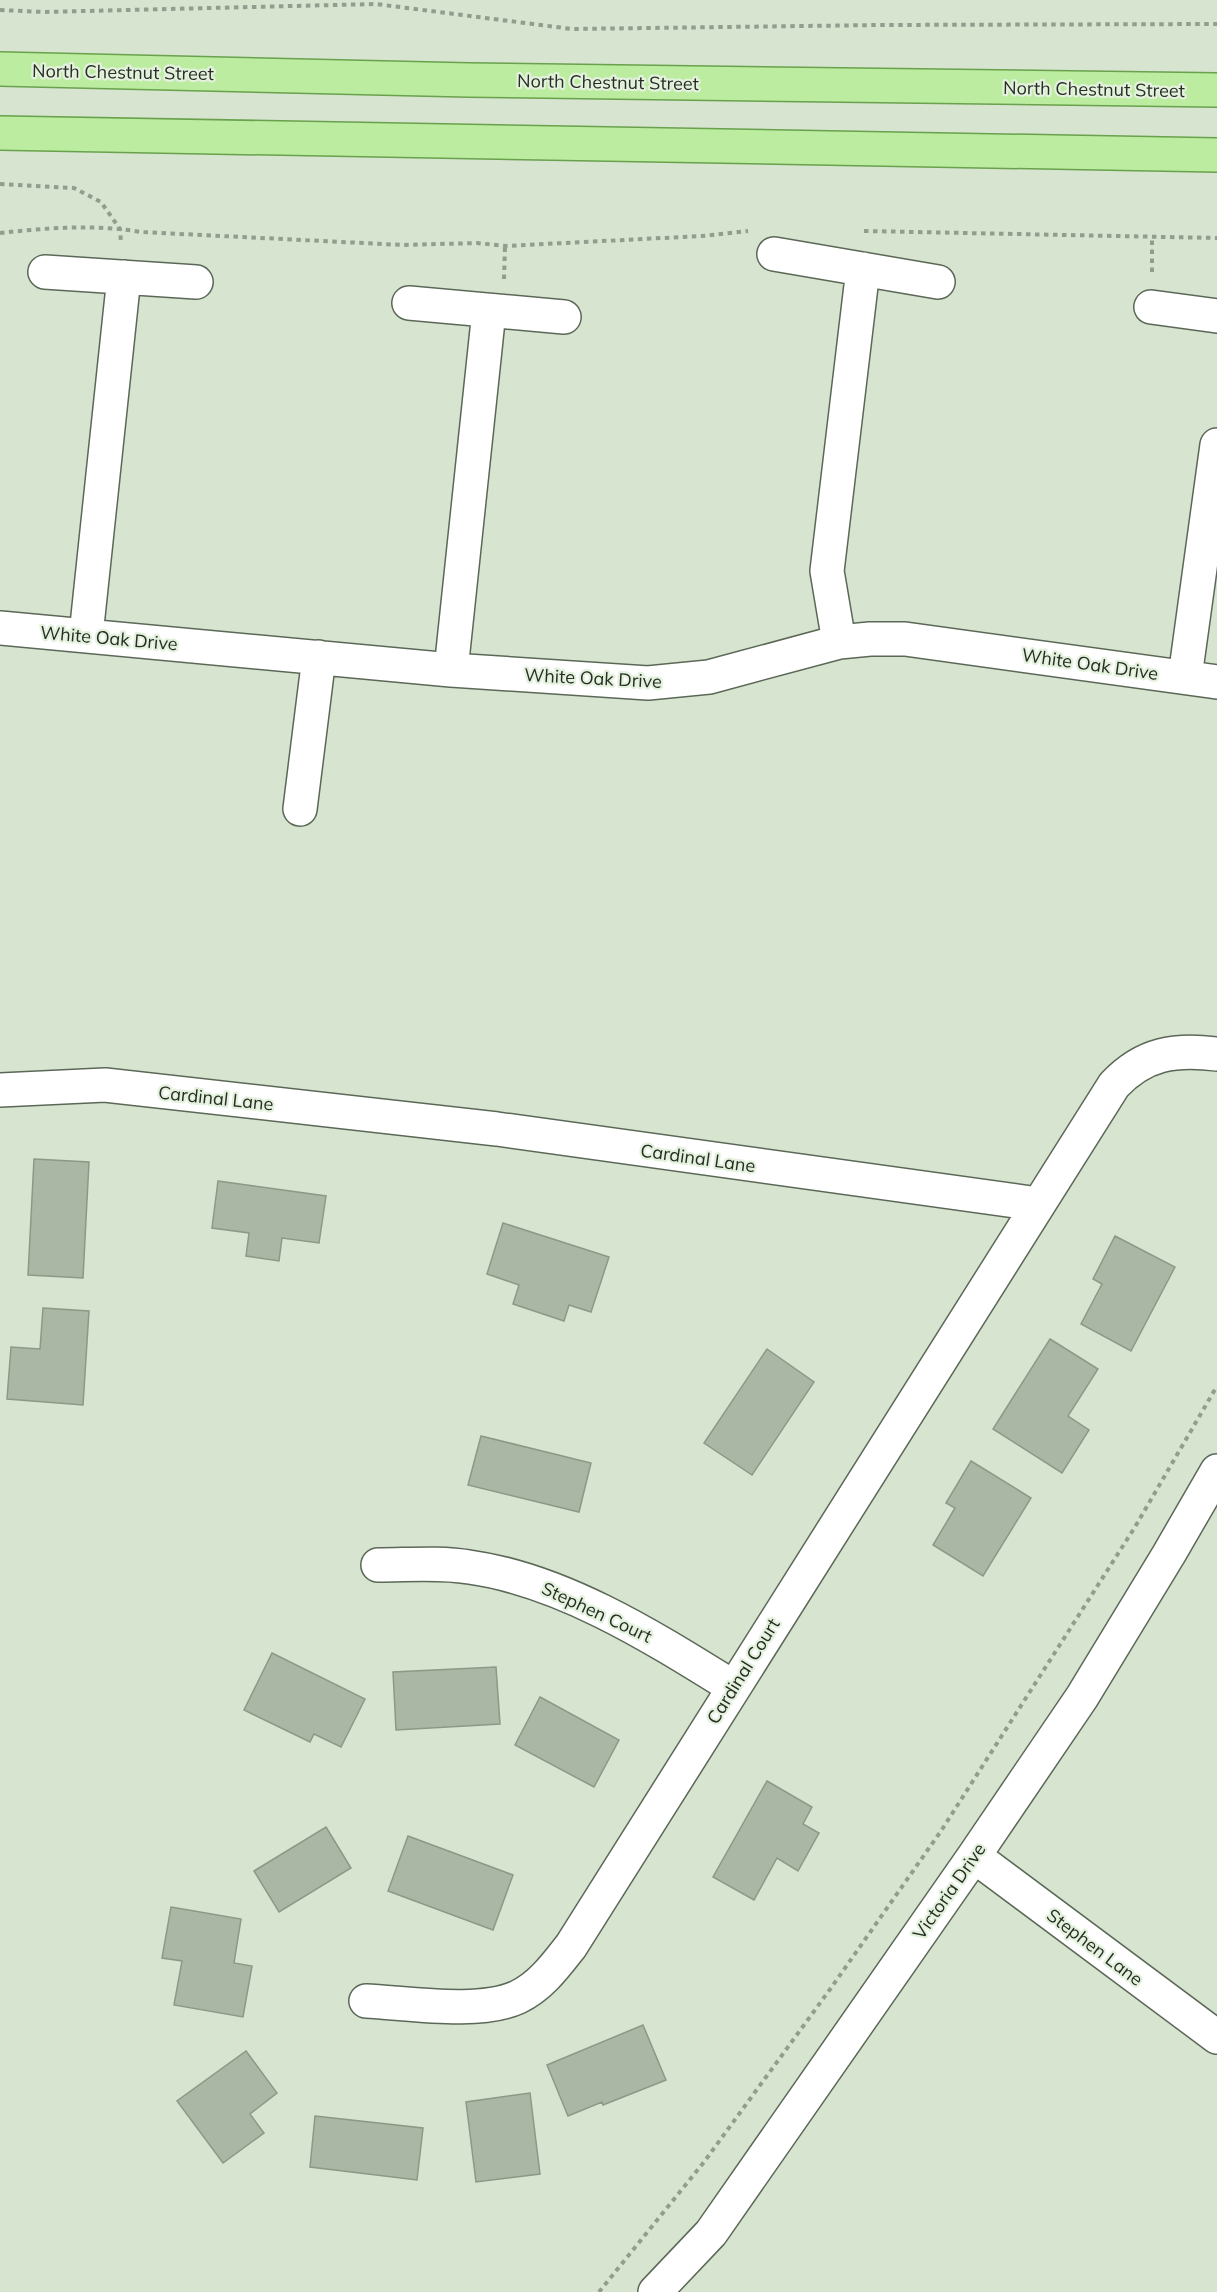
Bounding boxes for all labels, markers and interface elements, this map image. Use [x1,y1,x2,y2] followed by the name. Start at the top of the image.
[32,59,214,85] street label: North Chestnut Street
[517,69,699,95] street label: North Chestnut Street
[1003,76,1185,102] street label: North Chestnut Street
[39,621,179,655] street label: White Oak Drive
[1020,643,1160,685] street label: White Oak Drive
[524,663,662,693] street label: White Oak Drive
[157,1081,275,1115] street label: Cardinal Lane
[639,1139,757,1177] street label: Cardinal Lane
[538,1576,656,1648] street label: Stephen Court
[701,1614,785,1728] street label: Cardinal Court
[907,1839,991,1943] street label: Victoria Drive
[1042,1903,1148,1991] street label: Stephen Lane

